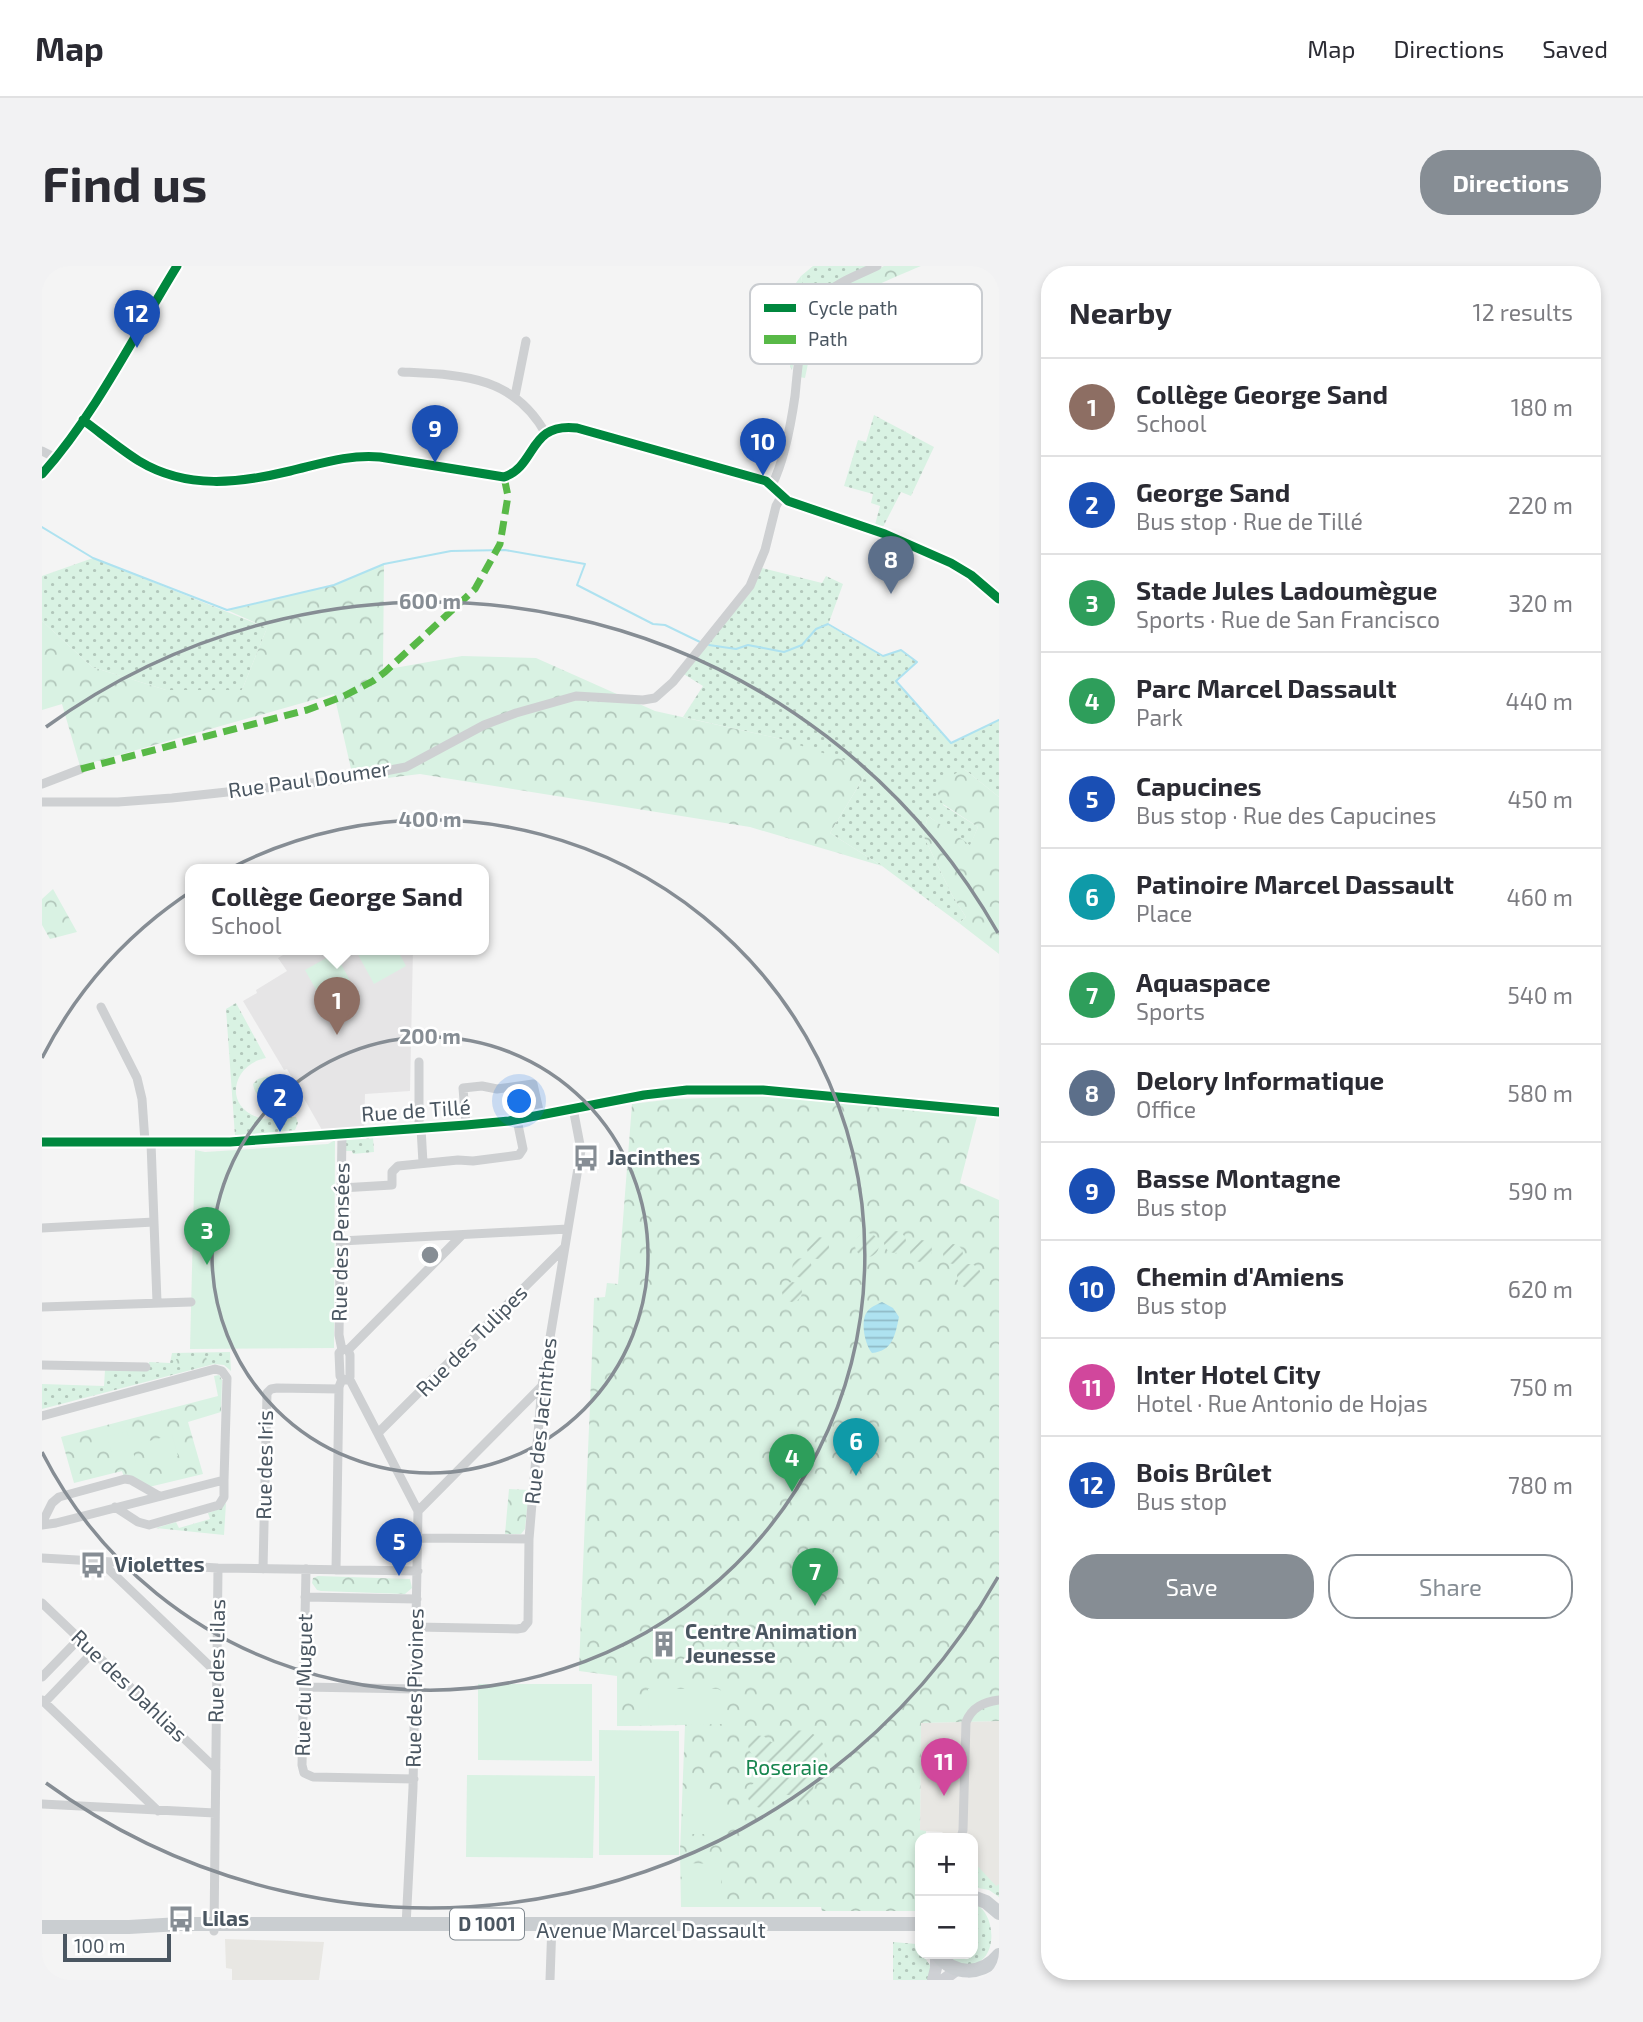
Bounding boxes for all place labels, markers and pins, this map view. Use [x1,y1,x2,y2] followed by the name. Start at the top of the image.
[114,290,160,348] pin: 12
[412,405,458,463] pin: 9
[740,418,786,476] pin: 10
[868,536,914,594] pin: 8
[314,977,360,1035] pin: 1
[257,1074,303,1132] pin: 2
[571,1143,601,1173] bus stop icon: Jacinthes
[607,1144,700,1169] place label: Jacinthes
[184,1207,230,1265] pin: 3
[418,1243,442,1267] centre of rings
[833,1418,879,1476] pin: 6
[769,1434,815,1492] pin: 4
[376,1518,422,1576] pin: 5
[792,1548,838,1606] pin: 7
[78,1550,108,1580] bus stop icon: Violettes
[114,1551,205,1576] place label: Violettes
[685,1618,857,1667] place label: Centre Animation Jeunesse
[649,1629,679,1659] building icon: Centre Animation Jeunesse
[921,1738,967,1796] pin: 11
[166,1904,196,1934] bus stop icon: Lilas
[202,1905,249,1930] place label: Lilas

